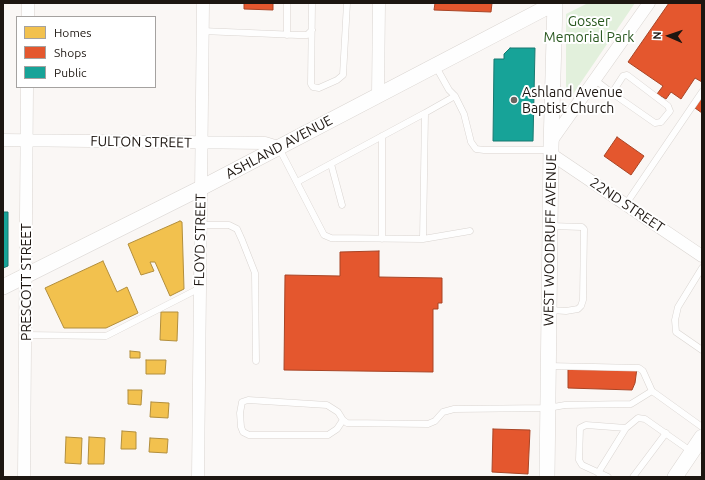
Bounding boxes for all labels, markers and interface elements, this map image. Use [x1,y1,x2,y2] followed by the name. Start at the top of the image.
[544,13,634,46] park label: Gosser Memorial Park
[16,16,156,88] legend
[649,16,689,56] north arrow
[54,26,92,39] text: Homes
[651,31,663,40] text: N
[54,46,86,59] text: Shops
[54,66,87,79] text: Public
[522,84,623,116] place label: Ashland Avenue Baptist Church
[509,95,519,105] marker: Ashland Avenue Baptist Church
[223,112,335,182] street label: ASHLAND AVENUE
[90,133,192,151] street label: FULTON STREET
[540,154,560,326] street label: WEST WOODRUFF AVENUE
[587,174,667,236] street label: 22ND STREET
[191,193,209,287] street label: FLOYD STREET
[18,223,34,341] street label: PRESCOTT STREET

